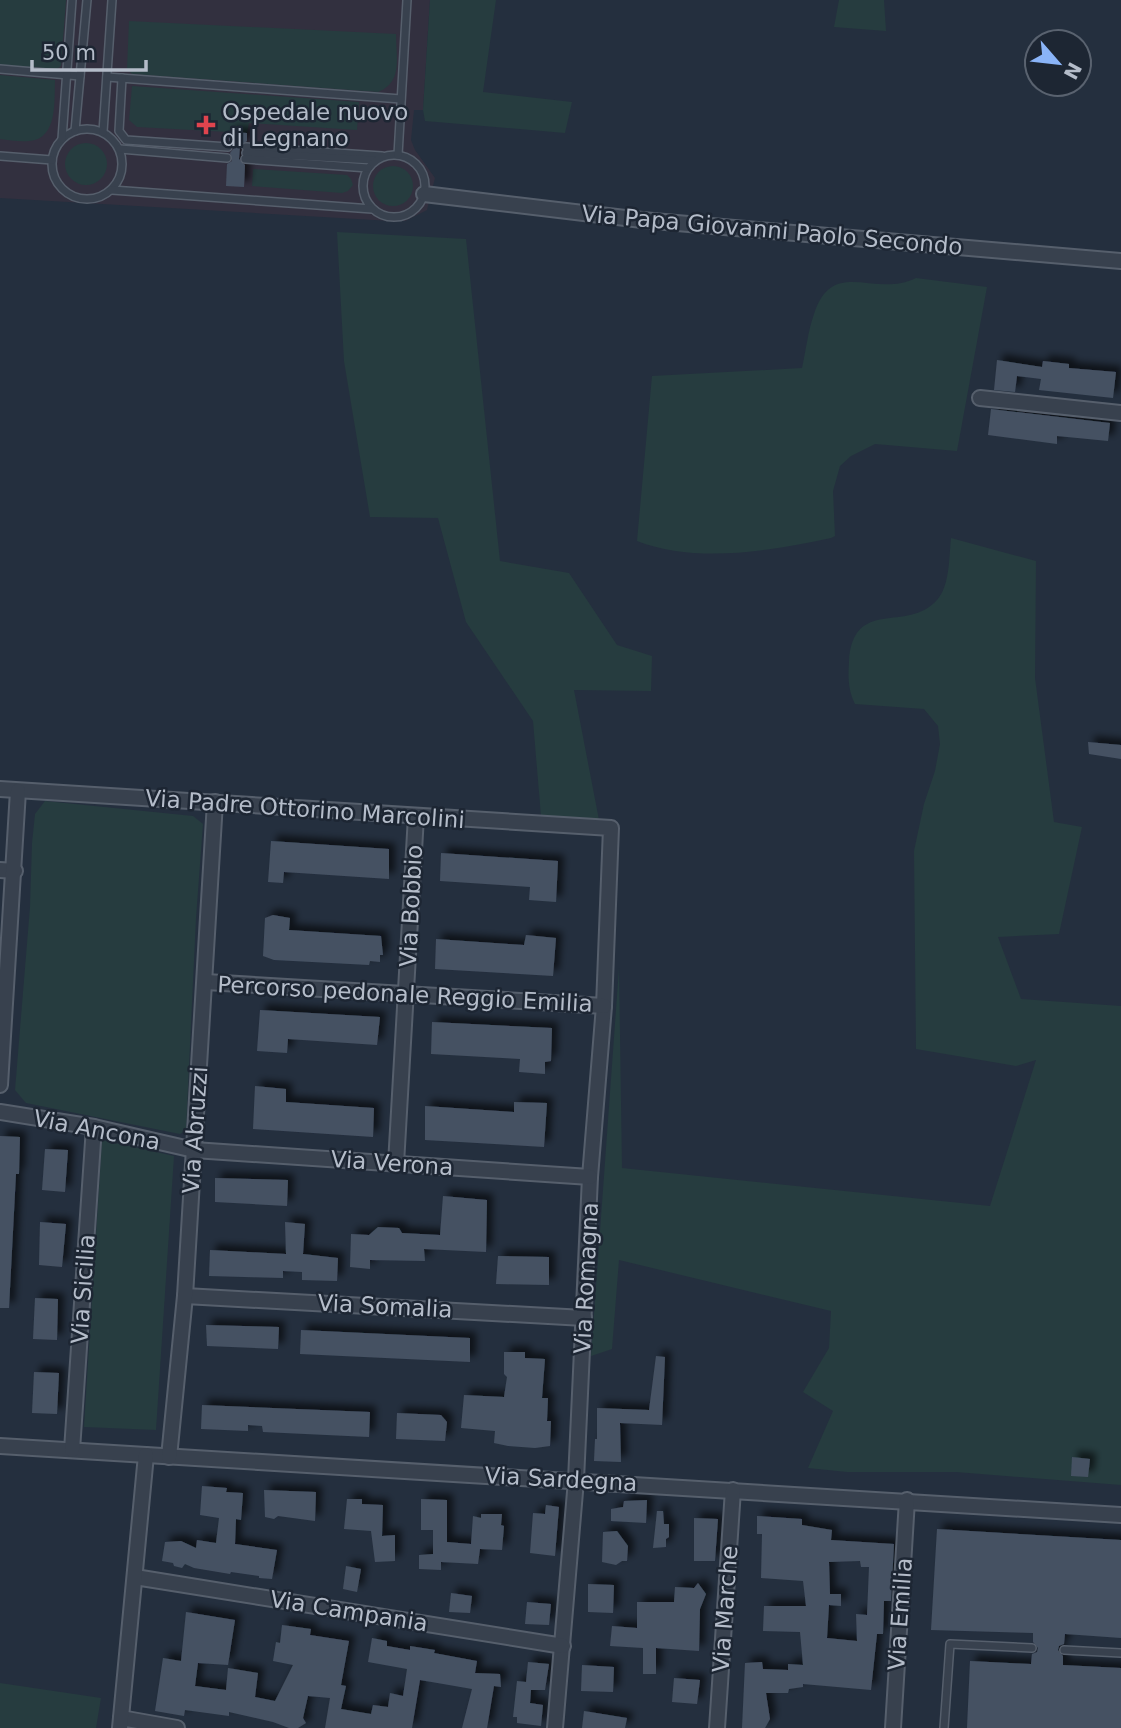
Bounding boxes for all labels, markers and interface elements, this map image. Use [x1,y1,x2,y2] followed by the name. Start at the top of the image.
[32,28,145,72] scale bar
[1023,28,1093,98] north arrow
[42,41,96,65] text: 50 m
[1060,59,1086,83] text: N
[222,99,408,151] place label: Ospedale nuovo di Legnano
[196,115,216,135] marker: Ospedale nuovo di Legnano
[580,200,964,260] street label: Via Papa Giovanni Paolo Secondo
[144,785,466,833] street label: Via Padre Ottorino Marcolini
[395,844,427,968] street label: Via Bobbio
[217,971,593,1017] street label: Percorso pedonale Reggio Emilia
[178,1065,212,1195] street label: Via Abruzzi
[31,1105,163,1155] street label: Via Ancona
[330,1146,454,1180] street label: Via Verona
[569,1202,603,1354] street label: Via Romagna
[66,1233,100,1345] street label: Via Sicilia
[317,1289,453,1323] street label: Via Somalia
[484,1462,638,1496] street label: Via Sardegna
[708,1545,742,1673] street label: Via Marche
[883,1557,917,1671] street label: Via Emilia
[268,1586,430,1636] street label: Via Campania

